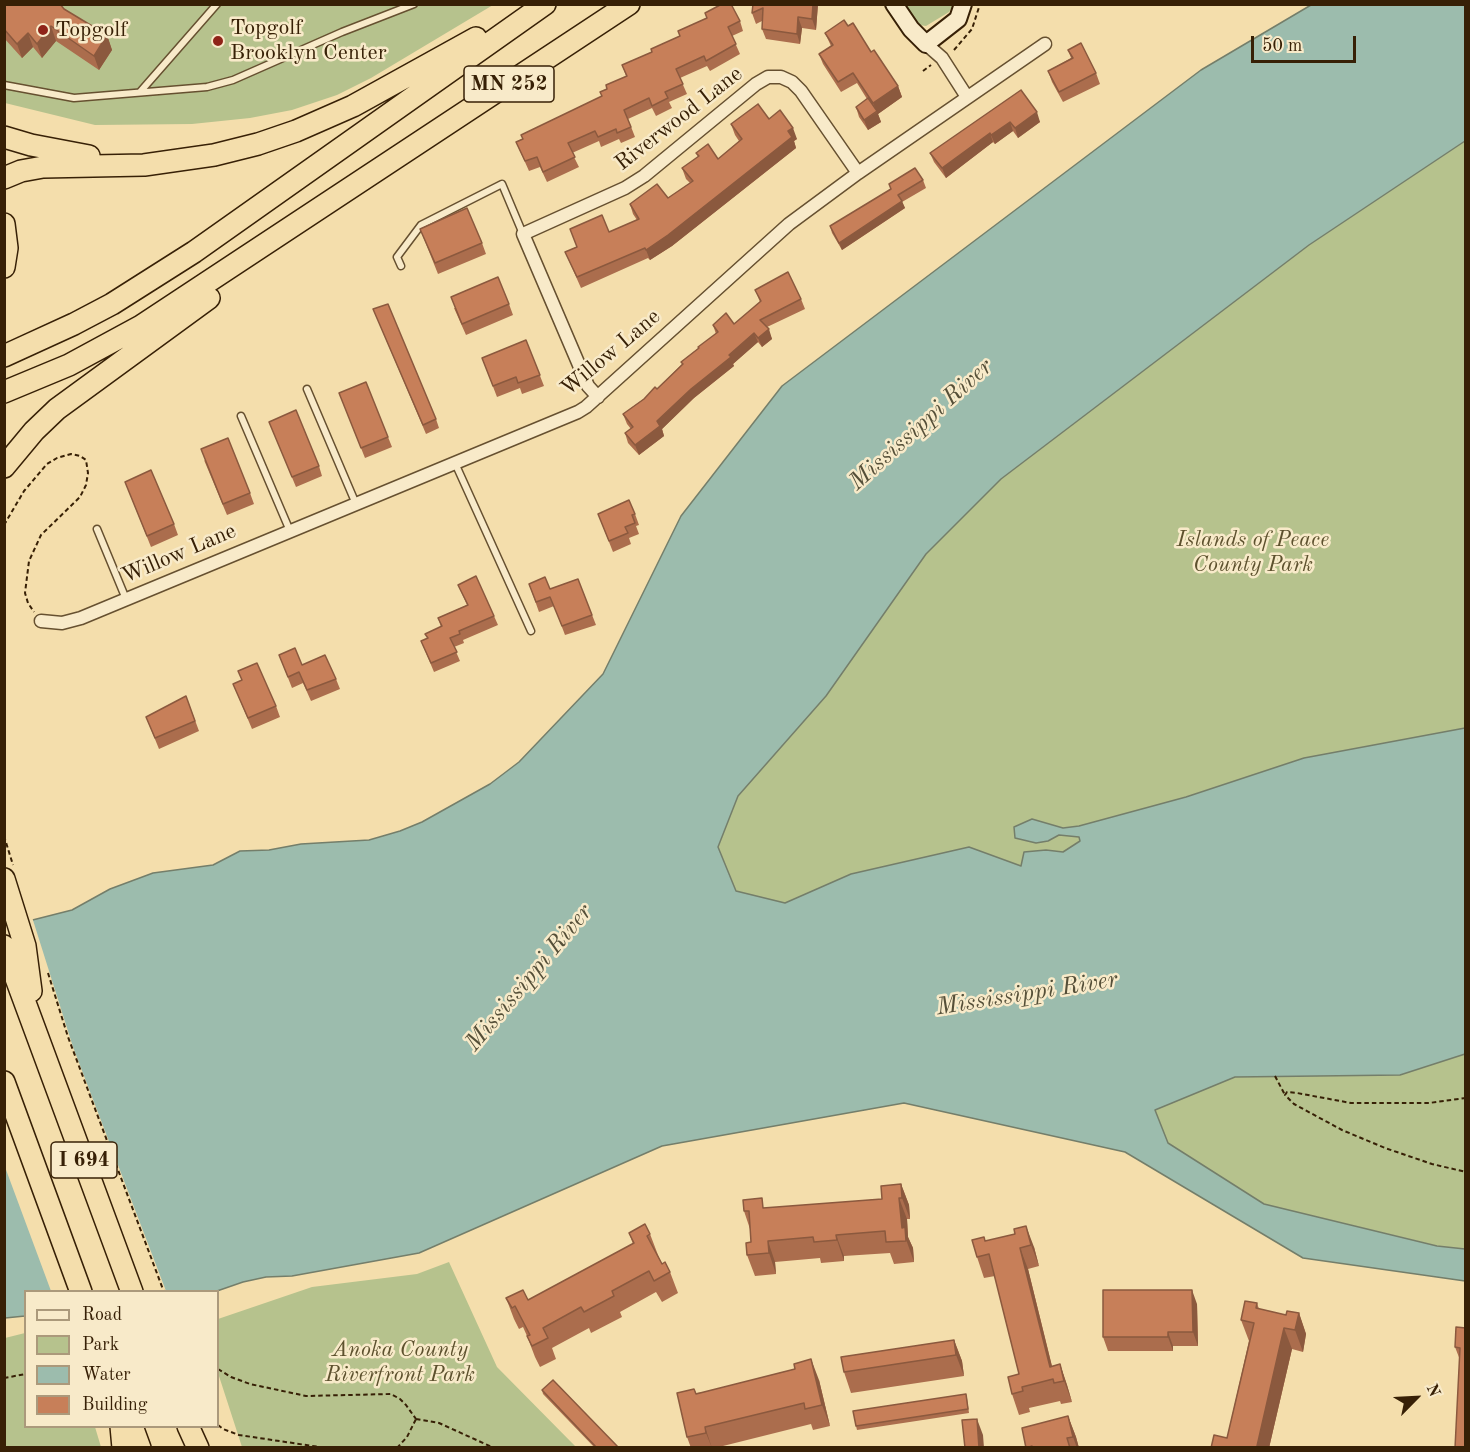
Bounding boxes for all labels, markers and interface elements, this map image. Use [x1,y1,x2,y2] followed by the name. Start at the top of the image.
[230,15,387,66] place label: Topgolf Brooklyn Center
[55,17,128,43] place label: Topgolf
[36,23,50,37] marker: Topgolf
[1254,24,1359,62] scale bar
[211,34,225,48] marker: Topgolf Brooklyn Center
[1262,37,1302,55] text: 50 m
[610,61,748,177] street label: Riverwood Lane
[464,66,554,102] road number: MN 252
[556,304,666,402] street label: Willow Lane
[843,353,999,497] water label: Mississippi River
[118,518,240,590] street label: Willow Lane
[1177,527,1329,578] park label: Islands of Peace County Park
[459,899,599,1057] water label: Mississippi River
[934,965,1120,1023] water label: Mississippi River
[51,1142,117,1178] road number: I 694
[24,1290,219,1428] legend
[82,1306,122,1324] text: Road
[82,1336,119,1354] text: Park
[325,1337,475,1388] park label: Anoka County Riverfront Park
[82,1366,131,1384] text: Water
[1386,1368,1446,1428] north arrow
[1423,1382,1442,1400] text: N
[82,1396,147,1414] text: Building

